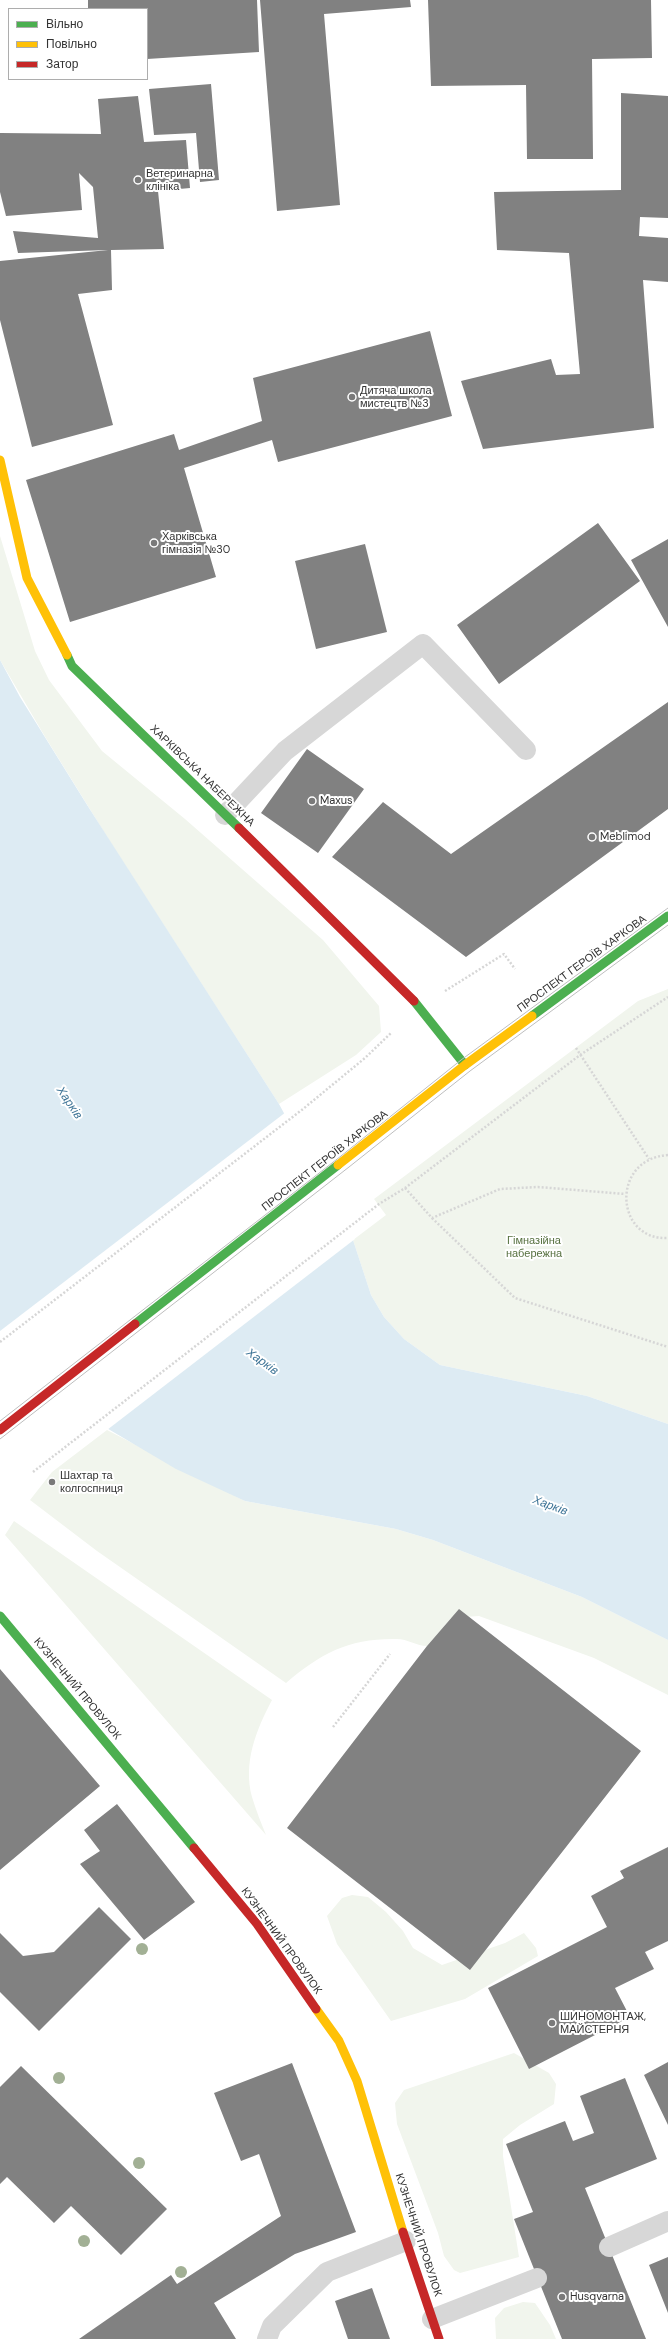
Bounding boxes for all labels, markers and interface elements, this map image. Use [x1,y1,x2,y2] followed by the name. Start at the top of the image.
[8,8,148,80] legend
[46,16,83,32] text: Вільно
[46,36,97,52] text: Повільно
[46,56,78,72] text: Затор
[146,167,213,193] place label: Ветеринарна клініка
[133,175,143,185] marker: Ветеринарна клініка
[360,384,432,410] place label: Дитяча школа мистецтв №3
[347,392,357,402] marker: Дитяча школа мистецтв №3
[162,530,230,556] place label: Харківська гімназія №30
[149,538,159,548] marker: Харківська гімназія №30
[147,723,257,829] street label: ХАРКІВСЬКА НАБЕРЕЖНА
[320,794,353,808] place label: Maxus
[307,796,317,806] marker: Maxus
[600,830,651,844] place label: Meblimod
[587,832,597,842] marker: Meblimod
[515,913,649,1015] street label: ПРОСПЕКТ ГЕРОЇВ ХАРКОВА
[53,1084,85,1122] water label: Харків
[259,1108,391,1214] street label: ПРОСПЕКТ ГЕРОЇВ ХАРКОВА
[506,1234,562,1260] park label: Гімназійна набережна
[243,1346,281,1378] water label: Харків
[60,1469,123,1495] place label: Шахтар та колгоспниця
[47,1477,57,1487] marker: Шахтар та колгоспниця
[531,1493,569,1519] water label: Харків
[31,1636,123,1742] street label: КУЗНЕЧНИЙ ПРОВУЛОК
[238,1885,324,1997] street label: КУЗНЕЧНИЙ ПРОВУЛОК
[560,2010,646,2036] place label: ШИНОМОНТАЖ, МАЙСТЕРНЯ
[547,2018,557,2028] marker: ШИНОМОНТАЖ, МАЙСТЕРНЯ
[392,2172,444,2298] street label: КУЗНЕЧНИЙ ПРОВУЛОК
[570,2290,624,2304] place label: Husqvarna
[557,2292,567,2302] marker: Husqvarna

